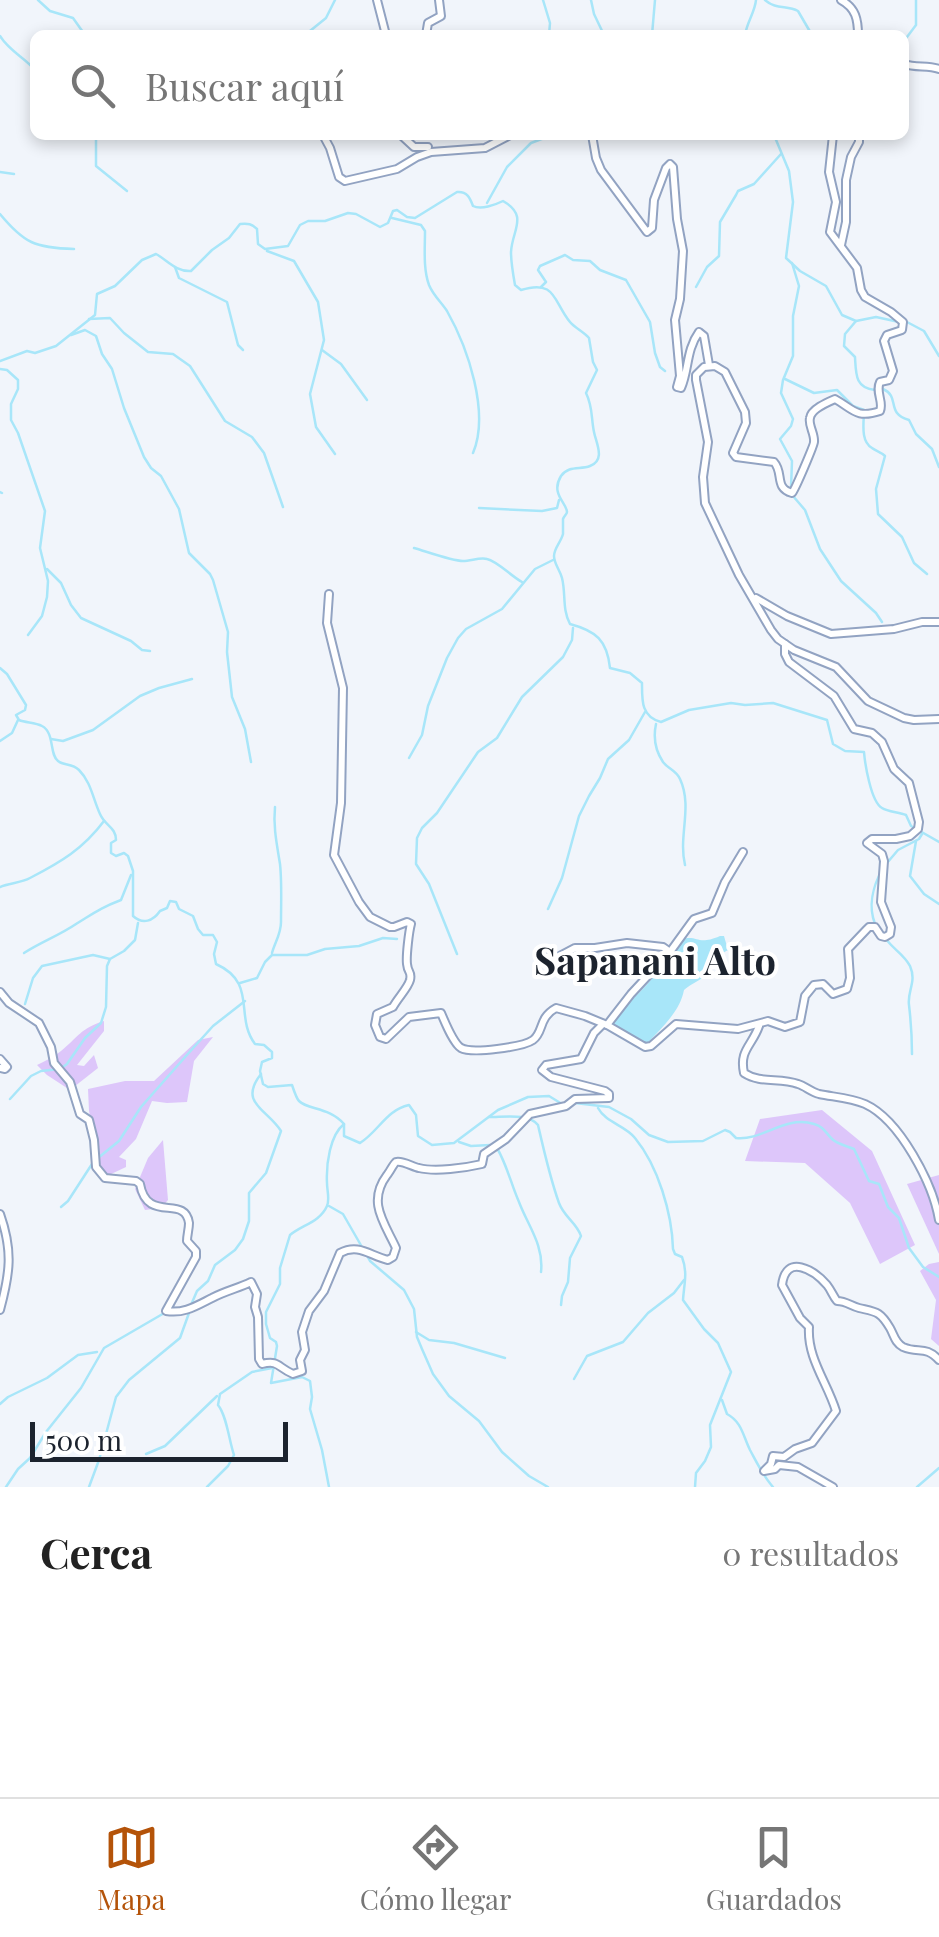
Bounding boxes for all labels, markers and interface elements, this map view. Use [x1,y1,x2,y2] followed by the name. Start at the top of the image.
[30,30,909,140] search box
[65,58,120,113] icon: search
[145,60,344,111] text: Buscar aquí
[534,934,776,985] district label: Sapanani Alto
[30,1417,288,1462] scale bar
[45,1421,122,1458] text: 500 m
[40,1524,152,1580] text: Cerca
[722,1531,899,1574] text: 0 resultados
[97,1820,166,1917] tab: Mapa
[360,1820,512,1917] tab: Cómo llegar
[706,1820,842,1917] tab: Guardados

